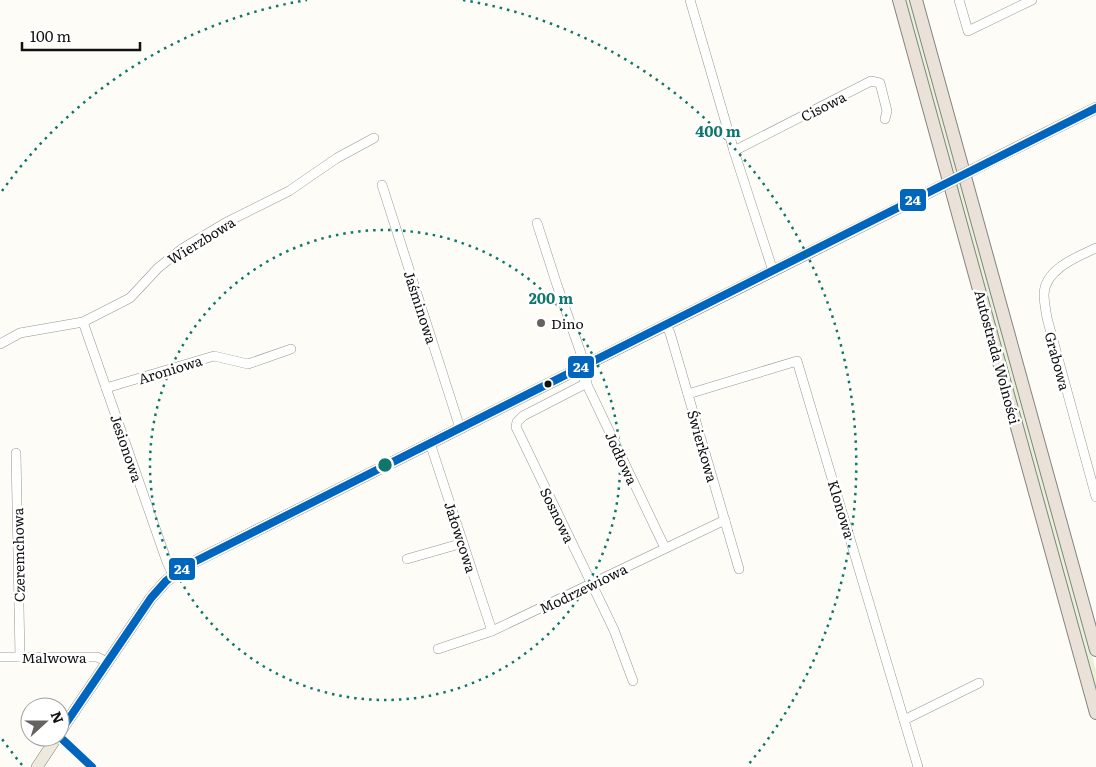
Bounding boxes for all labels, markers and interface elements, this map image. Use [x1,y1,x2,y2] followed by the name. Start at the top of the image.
[22,20,140,52] scale bar
[30,24,71,47] text: 100 m
[797,86,849,126] street label: Cisowa
[695,119,741,142] text: 400 m
[899,188,927,212] line badge: 24
[905,189,922,209] text: 24
[163,211,239,269] street label: Wierzbowa
[400,268,442,347] street label: Jaśminowa
[529,286,573,309] text: 200 m
[970,288,1026,427] street label: Autostrada Wolności
[551,313,584,333] place label: Dino
[535,317,547,329] marker: Dino
[1041,329,1076,393] street label: Grabowa
[136,350,205,388] street label: Aroniowa
[567,355,595,379] line badge: 24
[573,356,590,376] text: 24
[543,379,553,389] unlabelled marker
[683,408,723,485] street label: Świerkowa
[106,412,148,485] street label: Jesionowa
[601,428,643,488] street label: Jodłowa
[376,456,394,474] centre of rings
[824,477,860,541] street label: Klonowa
[536,484,580,546] street label: Sosnowa
[440,499,482,576] street label: Jałowcowa
[7,507,29,602] street label: Czeremchowa
[168,557,196,581] line badge: 24
[174,558,191,578] text: 24
[536,558,631,618] street label: Modrzewiowa
[21,647,87,667] street label: Malwowa
[20,697,70,747] north arrow
[47,708,70,726] text: N

